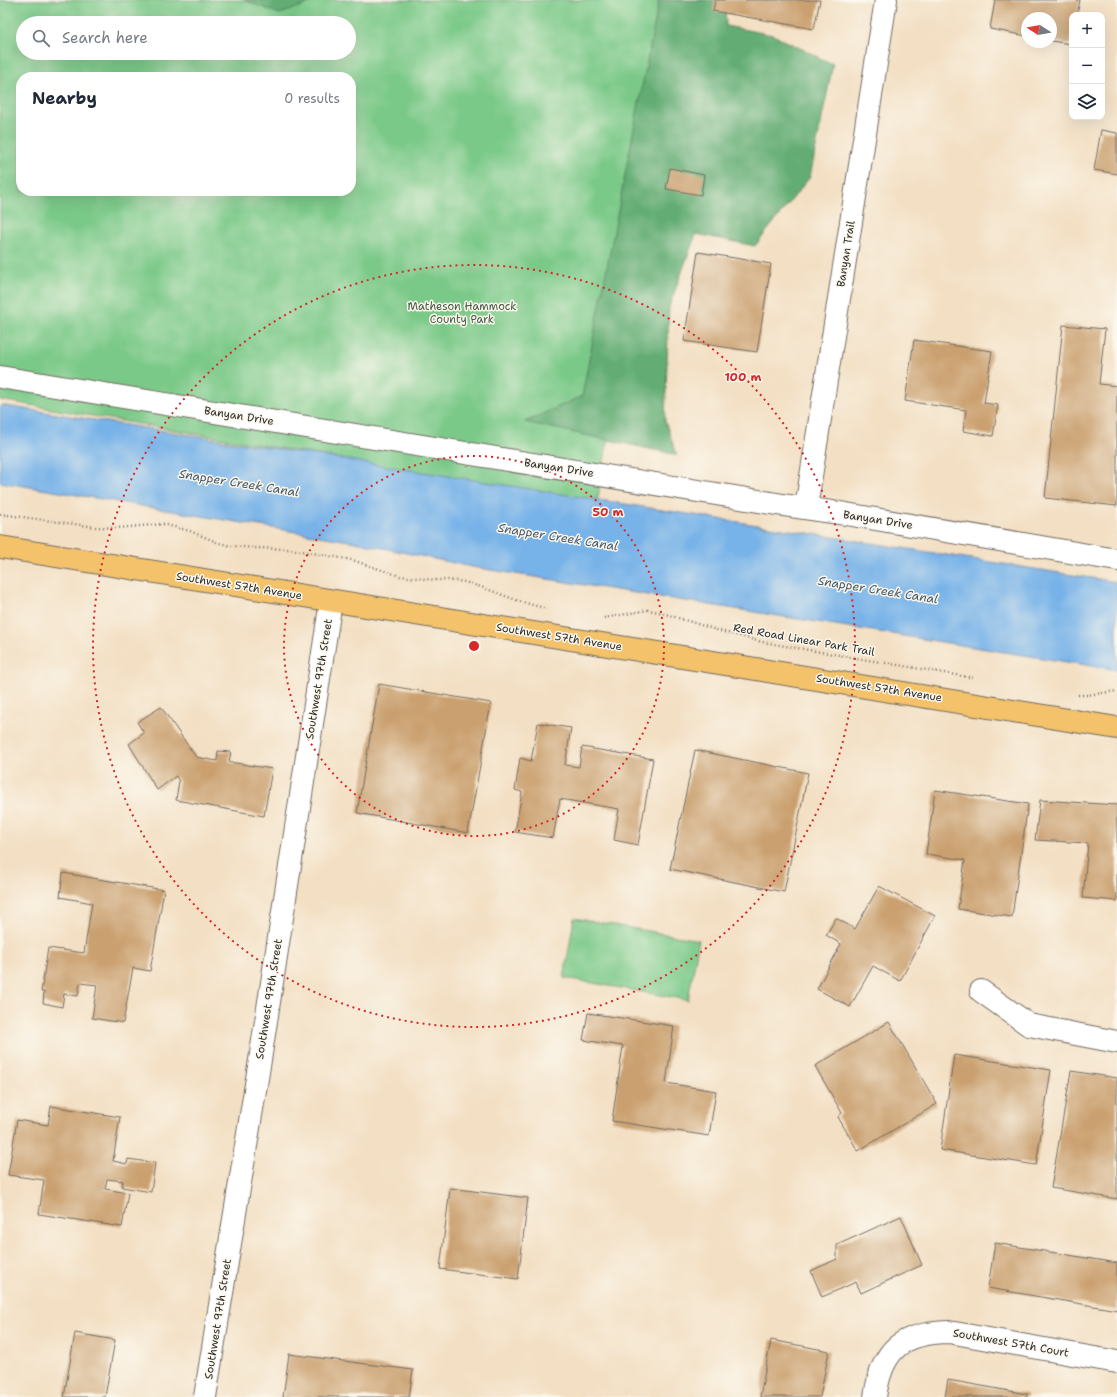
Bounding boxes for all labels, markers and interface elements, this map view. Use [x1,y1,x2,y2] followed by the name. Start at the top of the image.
[1021,12,1057,48] north arrow
[1069,12,1105,120] map controls
[1069,12,1105,48] button: +
[16,16,356,60] search box
[30,27,52,49] icon: search
[62,28,148,48] text: Search here
[1069,48,1105,84] button: −
[1069,84,1105,120] button: layers
[32,87,97,109] text: Nearby
[284,90,340,107] text: 0 results
[833,219,859,288] street label: Banyan Trail
[407,299,517,327] park label: Matheson Hammock County Park
[725,369,762,385] text: 100 m
[203,403,275,429] street label: Banyan Drive
[523,455,595,481] street label: Banyan Drive
[178,466,300,500] water label: Snapper Creek Canal
[593,504,624,520] text: 50 m
[842,507,914,533] street label: Banyan Drive
[497,520,619,554] water label: Snapper Creek Canal
[175,569,303,603] street label: Southwest 57th Avenue
[817,573,939,607] water label: Snapper Creek Canal
[302,618,336,740] street label: Southwest 97th Street
[495,620,623,654] street label: Southwest 57th Avenue
[732,620,877,660] street label: Red Road Linear Park Trail
[467,639,481,653] centre of rings
[815,671,943,705] street label: Southwest 57th Avenue
[252,938,286,1060] street label: Southwest 97th Street
[201,1258,235,1380] street label: Southwest 97th Street
[952,1325,1070,1361] street label: Southwest 57th Court

